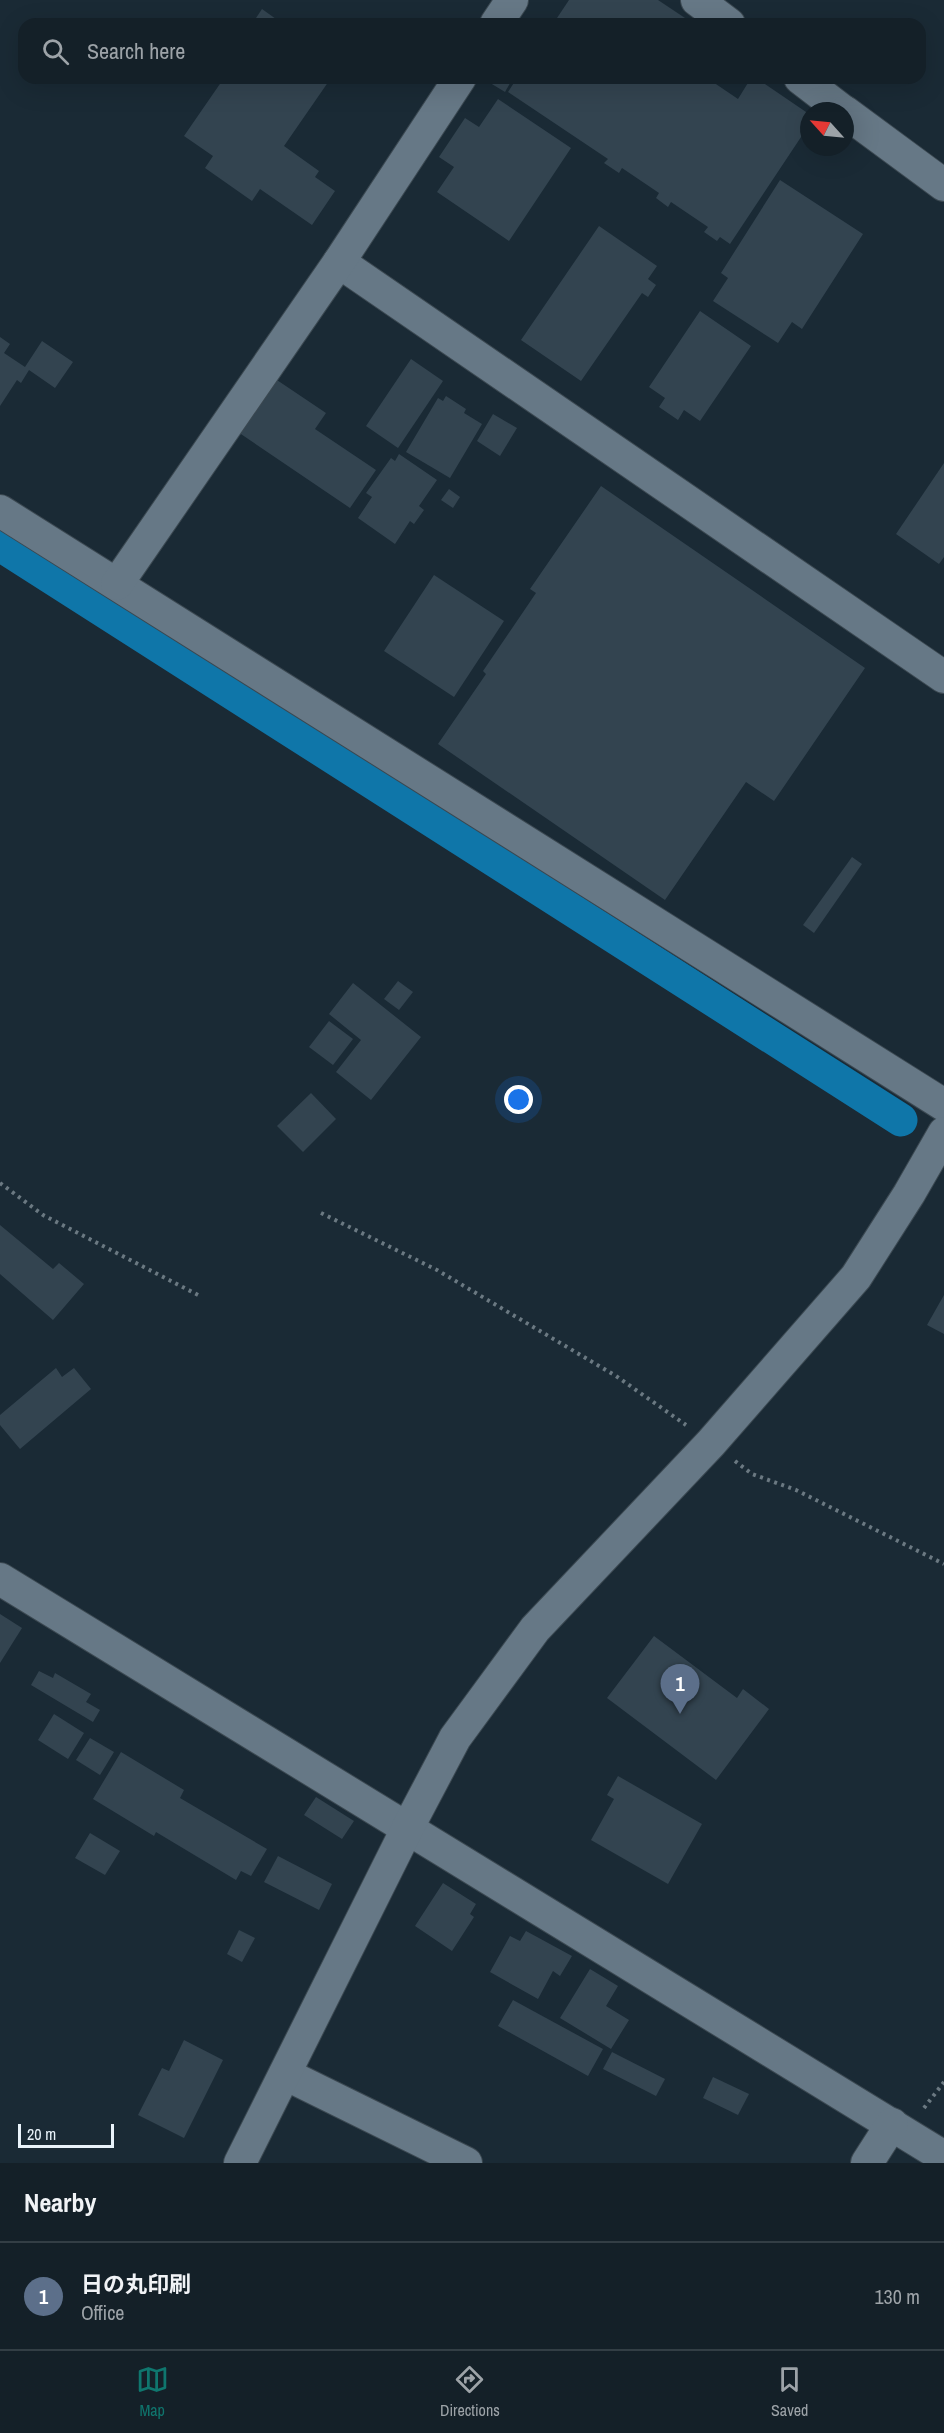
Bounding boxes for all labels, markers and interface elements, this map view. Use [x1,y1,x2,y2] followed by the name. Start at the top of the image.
[18,18,926,84] search box
[39,35,72,68] icon: search
[87,36,185,66] text: Search here
[800,102,854,156] north arrow
[504,1085,533,1114] your location
[660,1664,700,1714] pin: 1
[18,2121,114,2148] scale bar
[27,2123,56,2145] text: 20 m
[24,2185,96,2220] text: Nearby
[81,2269,191,2299] text: 日の丸印刷
[39,2283,48,2310] text: 1
[874,2283,920,2310] text: 130 m
[81,2299,124,2326] text: Office
[136,2363,169,2421] tab: Map
[440,2363,500,2421] tab: Directions
[771,2363,808,2421] tab: Saved

